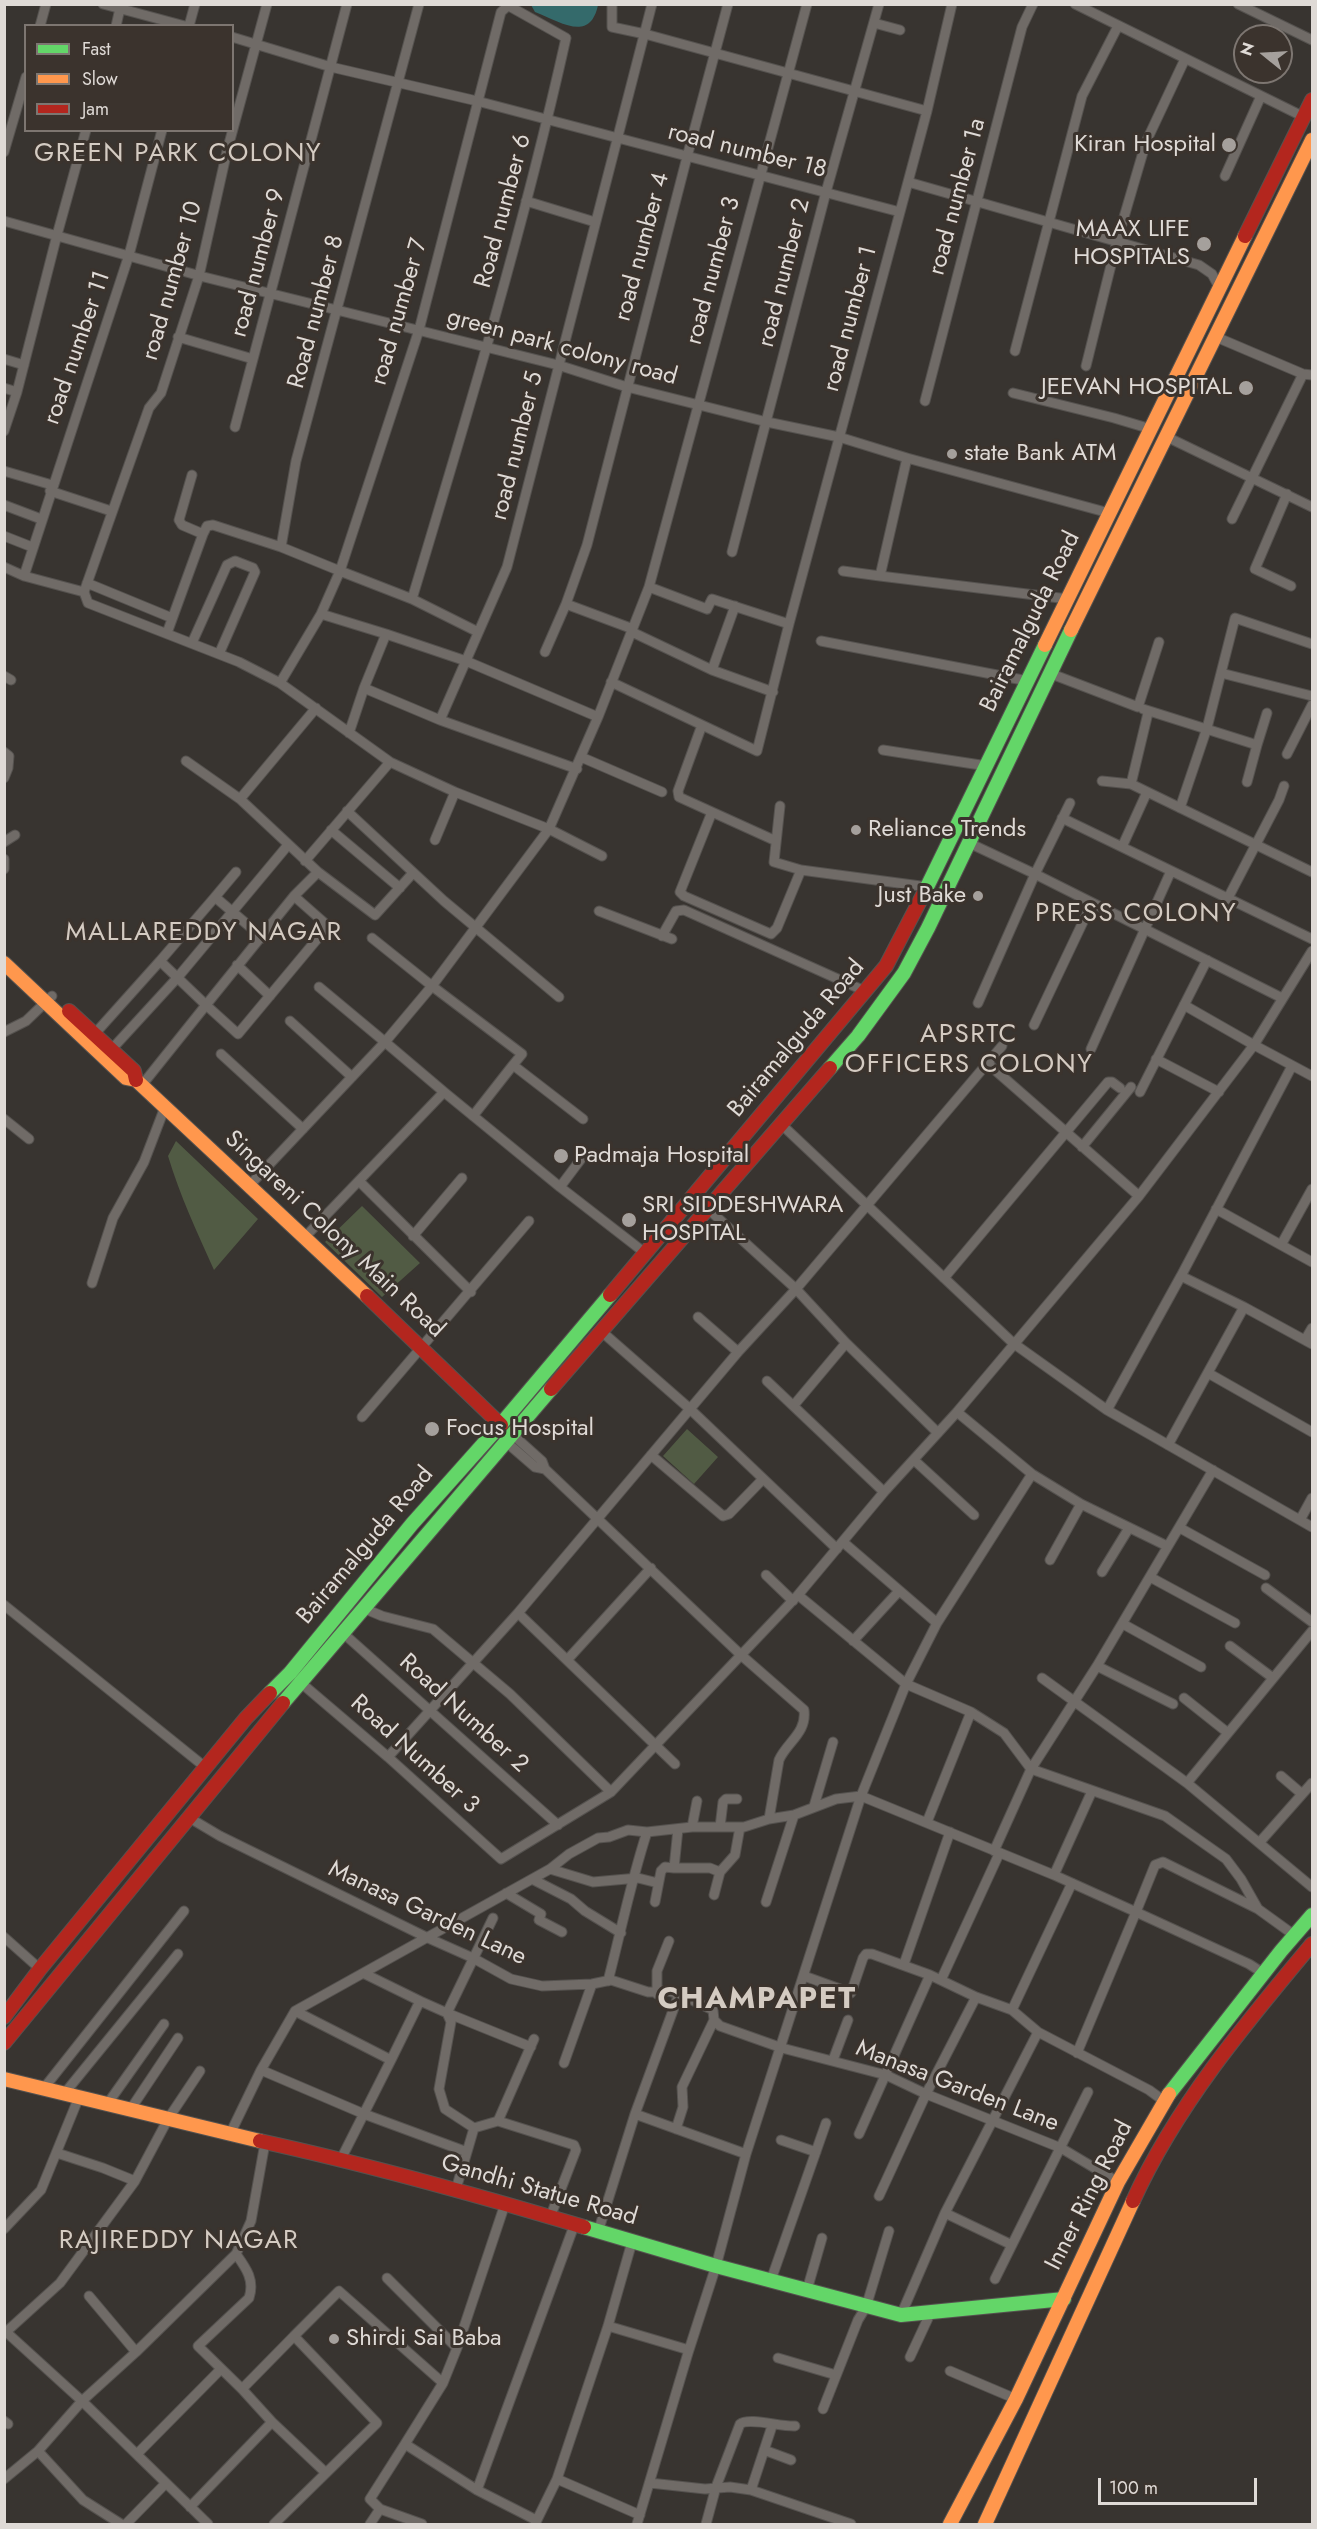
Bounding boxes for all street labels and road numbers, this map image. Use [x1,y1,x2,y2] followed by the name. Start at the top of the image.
[923,115,993,279] street label: road number 1a
[665,118,829,186] street label: road number 18
[470,131,538,291] street label: Road number 6
[609,169,677,325] street label: road number 4
[225,186,293,340] street label: road number 9
[680,194,748,348] street label: road number 3
[753,196,817,350] street label: road number 2
[137,198,209,364] street label: road number 10
[283,232,351,392] street label: Road number 8
[365,235,435,389] street label: road number 7
[818,243,884,395] street label: road number 1
[38,267,118,429] street label: road number 11
[444,303,680,393] street label: green park colony road
[486,369,550,523] street label: road number 5
[975,527,1087,717] street label: Bairamalguda Road
[723,954,871,1124] street label: Bairamalguda Road
[218,1125,450,1345] street label: Singareni Colony Main Road
[292,1461,440,1631] street label: Bairamalguda Road
[392,1648,534,1780] street label: Road Number 2
[344,1690,484,1820] street label: Road Number 3
[323,1856,531,1972] street label: Manasa Garden Lane
[851,2035,1063,2139] street label: Manasa Garden Lane
[1040,2116,1140,2276] street label: Inner Ring Road
[438,2149,640,2233] street label: Gandhi Statue Road

